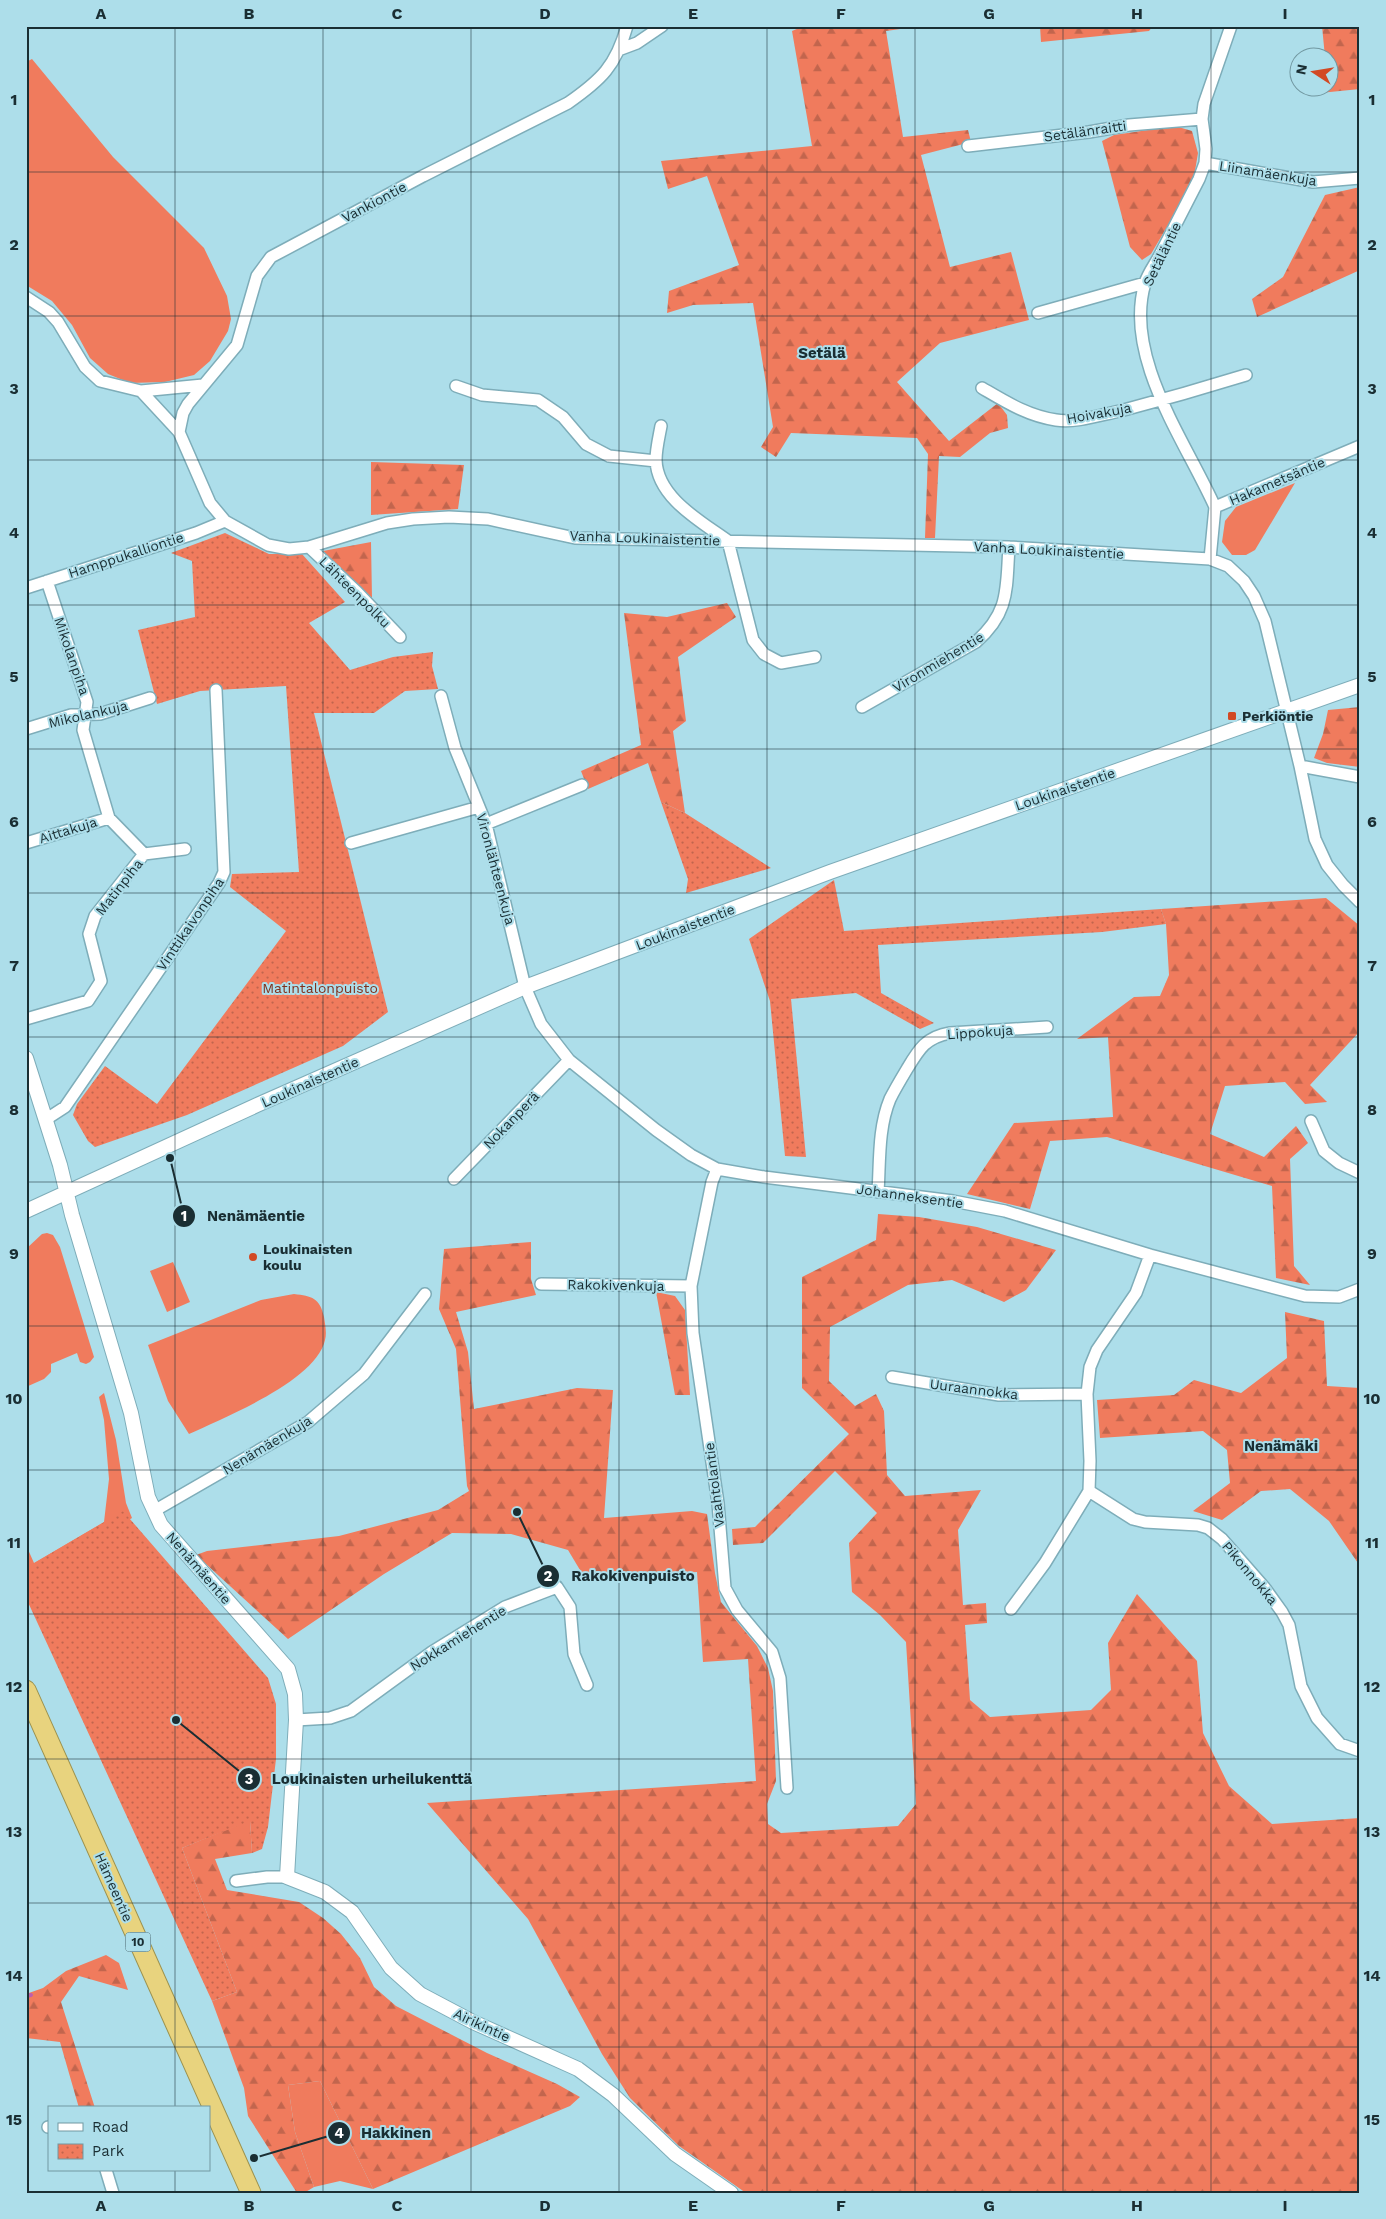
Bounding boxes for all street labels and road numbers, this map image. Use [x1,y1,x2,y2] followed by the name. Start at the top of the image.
[1043,117,1127,145] street label: Setälänraitti
[1218,157,1318,189] street label: Liinamäenkuja
[339,178,409,226] street label: Vankiontie
[1140,219,1184,289] street label: Setäläntie
[1065,399,1133,427] street label: Hoivakuja
[1227,454,1327,508] street label: Hakametsäntie
[569,527,721,549] street label: Vanha Loukinaistentie
[66,529,186,581] street label: Hamppukalliontie
[973,538,1125,562] street label: Vanha Loukinaistentie
[316,553,394,631] street label: Lähteenpolku
[51,615,93,697] street label: Mikolanpiha
[890,628,986,696] street label: Vironmiehentie
[47,697,129,731] street label: Mikolankuja
[1013,764,1117,814] street label: Loukinaistentie
[473,811,519,927] street label: Vironlähteenkuja
[37,814,99,846] street label: Aittakuja
[92,856,146,918] street label: Matinpiha
[153,874,227,974] street label: Vinttikaivonpiha
[633,901,737,953] street label: Loukinaistentie
[946,1022,1014,1042] street label: Lippokuja
[259,1053,361,1111] street label: Loukinaistentie
[480,1088,542,1152] street label: Nokanperä
[856,1181,964,1211] street label: Johanneksentie
[567,1276,665,1294] street label: Rakokivenkuja
[929,1376,1019,1402] street label: Uuraannokka
[220,1412,314,1478] street label: Nenämäenkuja
[701,1442,727,1528] street label: Vaahtolantie
[163,1529,235,1607] street label: Nenämäentie
[1219,1538,1281,1608] street label: Pikonnokka
[407,1602,509,1674] street label: Nokkamiehentie
[92,1850,136,1924] street label: Hämeentie
[126,1932,150,1951] road number: 10
[451,2005,513,2045] street label: Airikintie

